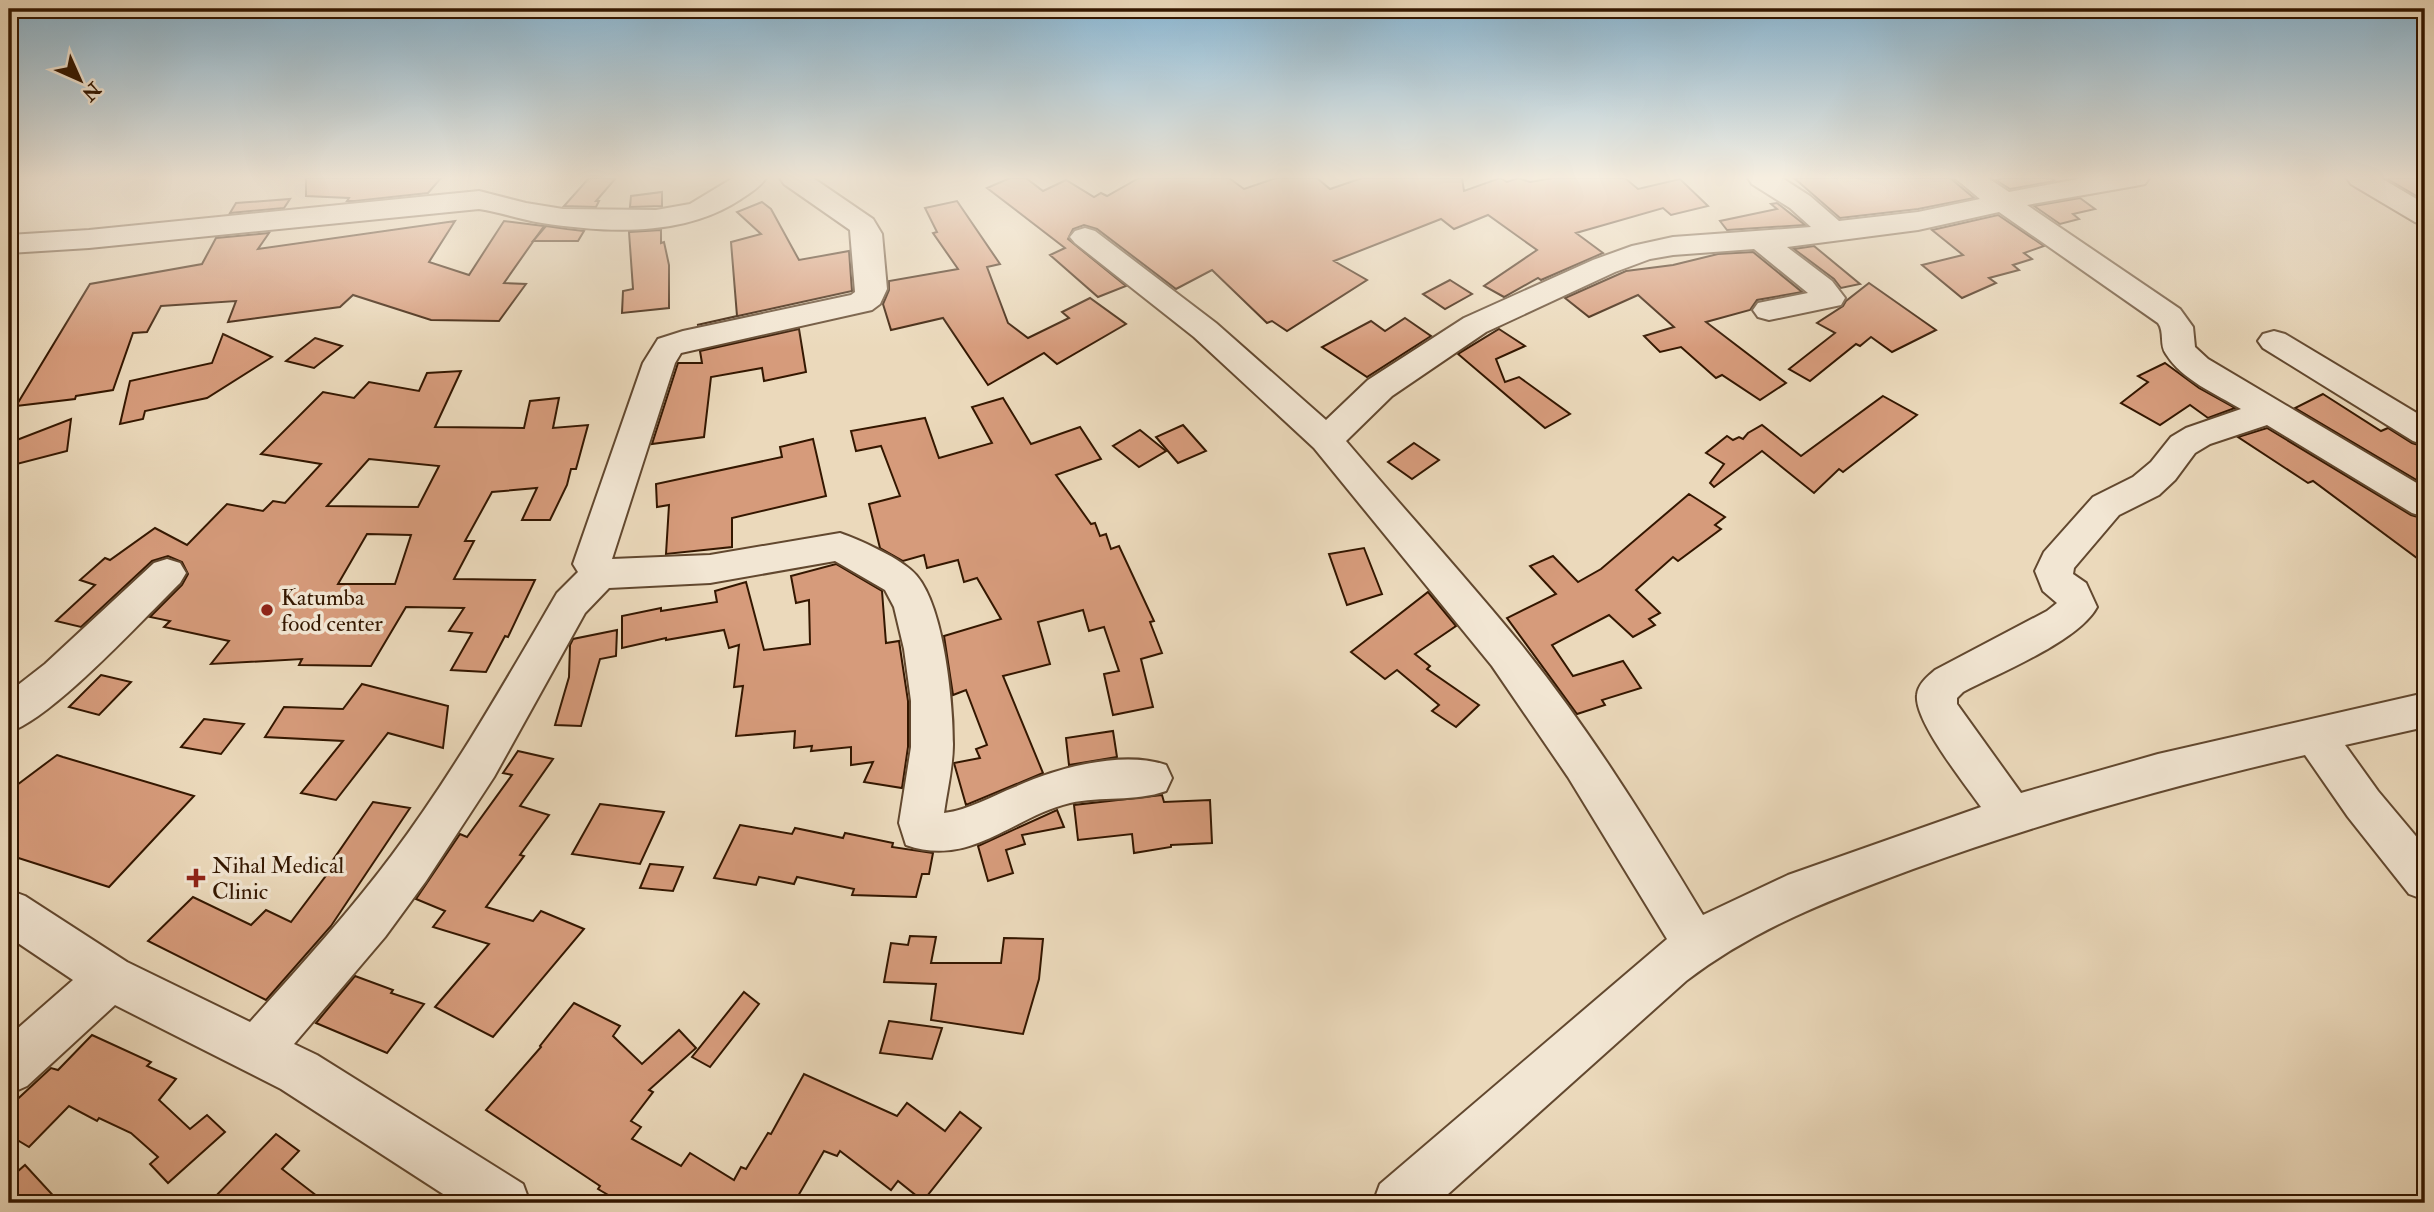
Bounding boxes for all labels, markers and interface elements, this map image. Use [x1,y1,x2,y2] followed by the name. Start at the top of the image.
[46,46,116,116] north arrow
[76,76,107,107] text: N
[281,583,383,638] place label: Katumba food center
[259,602,275,618] marker: Katumba food center
[212,851,344,906] place label: Nihal Medical Clinic
[186,868,206,888] marker: Nihal Medical Clinic

